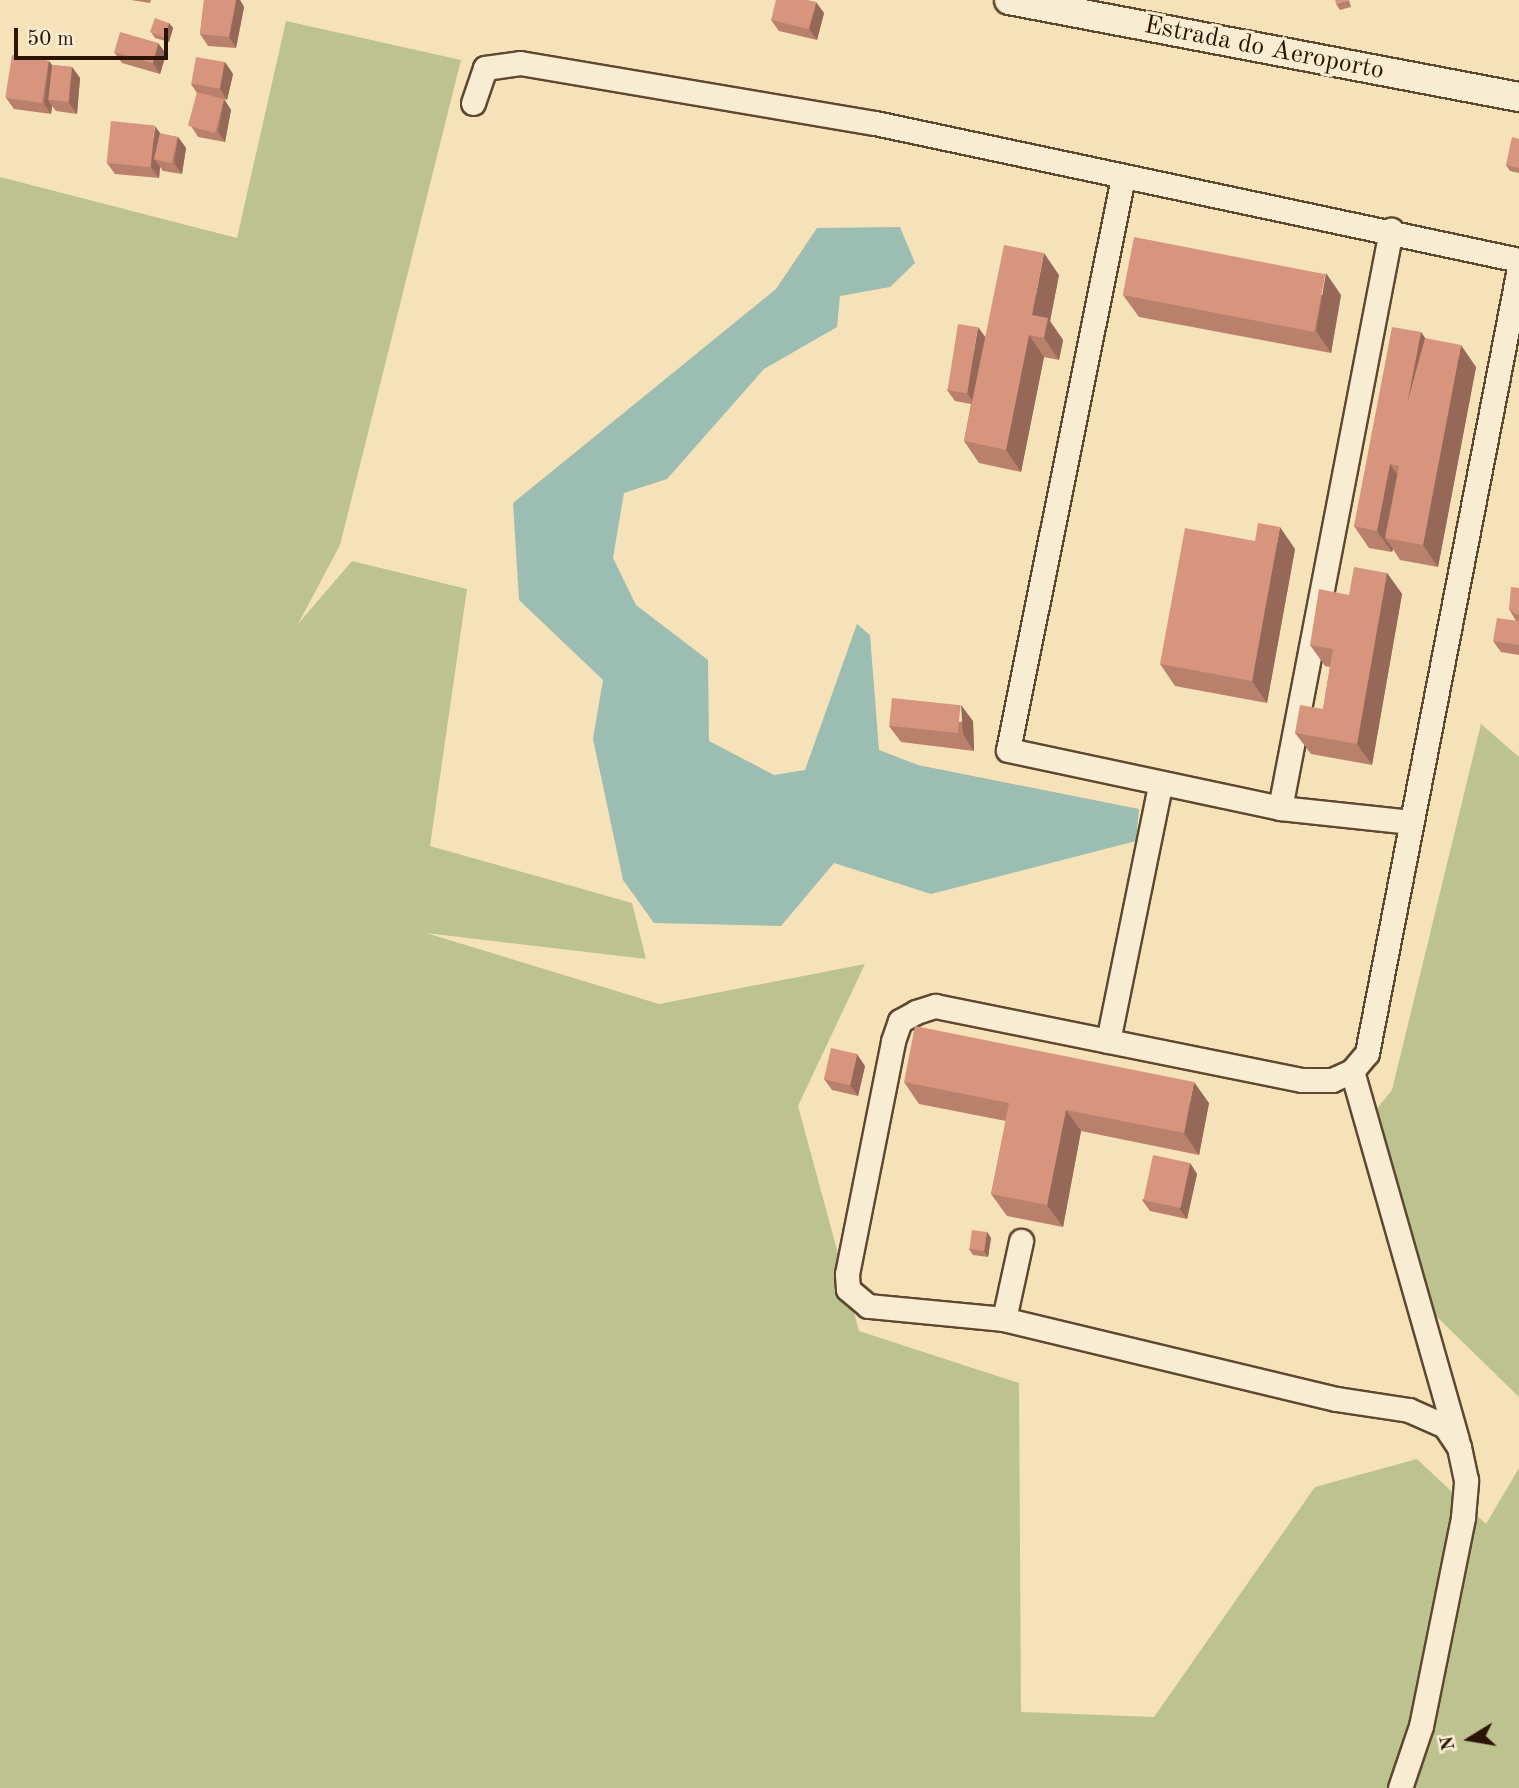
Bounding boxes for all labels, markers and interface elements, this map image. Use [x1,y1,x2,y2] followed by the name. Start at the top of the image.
[1141,10,1387,88] street label: Estrada do Aeroporto
[18,14,172,58] scale bar
[27,29,74,50] text: 50 m
[1435,1704,1505,1774] north arrow
[1438,1734,1460,1752] text: N

